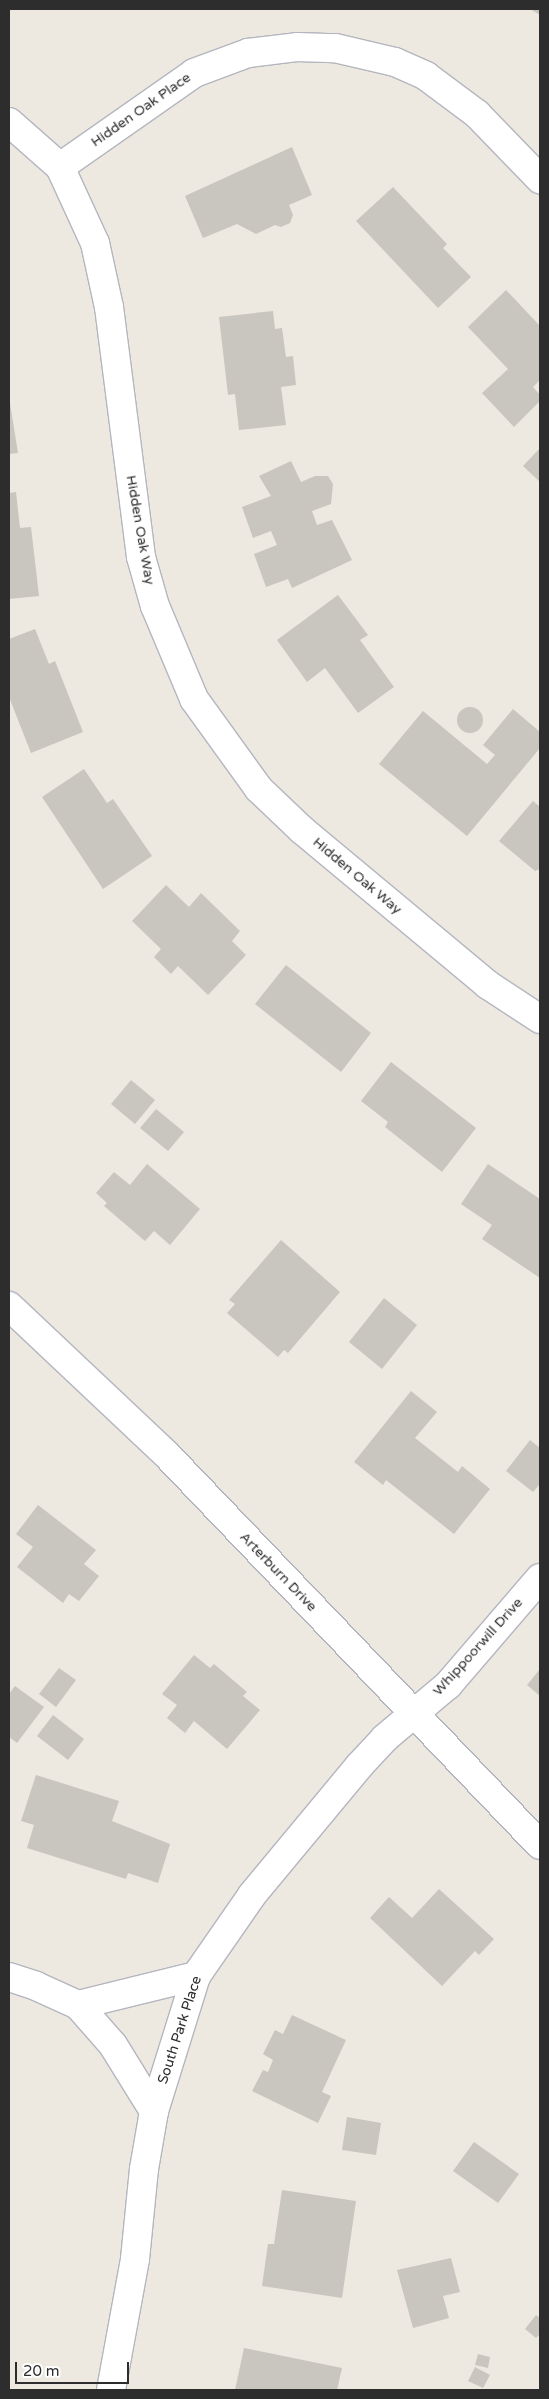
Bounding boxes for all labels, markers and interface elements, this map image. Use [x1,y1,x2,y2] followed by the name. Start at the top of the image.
[88,69,194,151] street label: Hidden Oak Place
[122,474,158,586] street label: Hidden Oak Way
[309,834,405,918] street label: Hidden Oak Way
[236,1529,320,1615] street label: Arterburn Drive
[430,1595,526,1699] street label: Whippoorwill Drive
[155,1974,205,2086] street label: South Park Place
[18,2352,131,2384] scale bar
[23,2362,60,2380] text: 20 m

